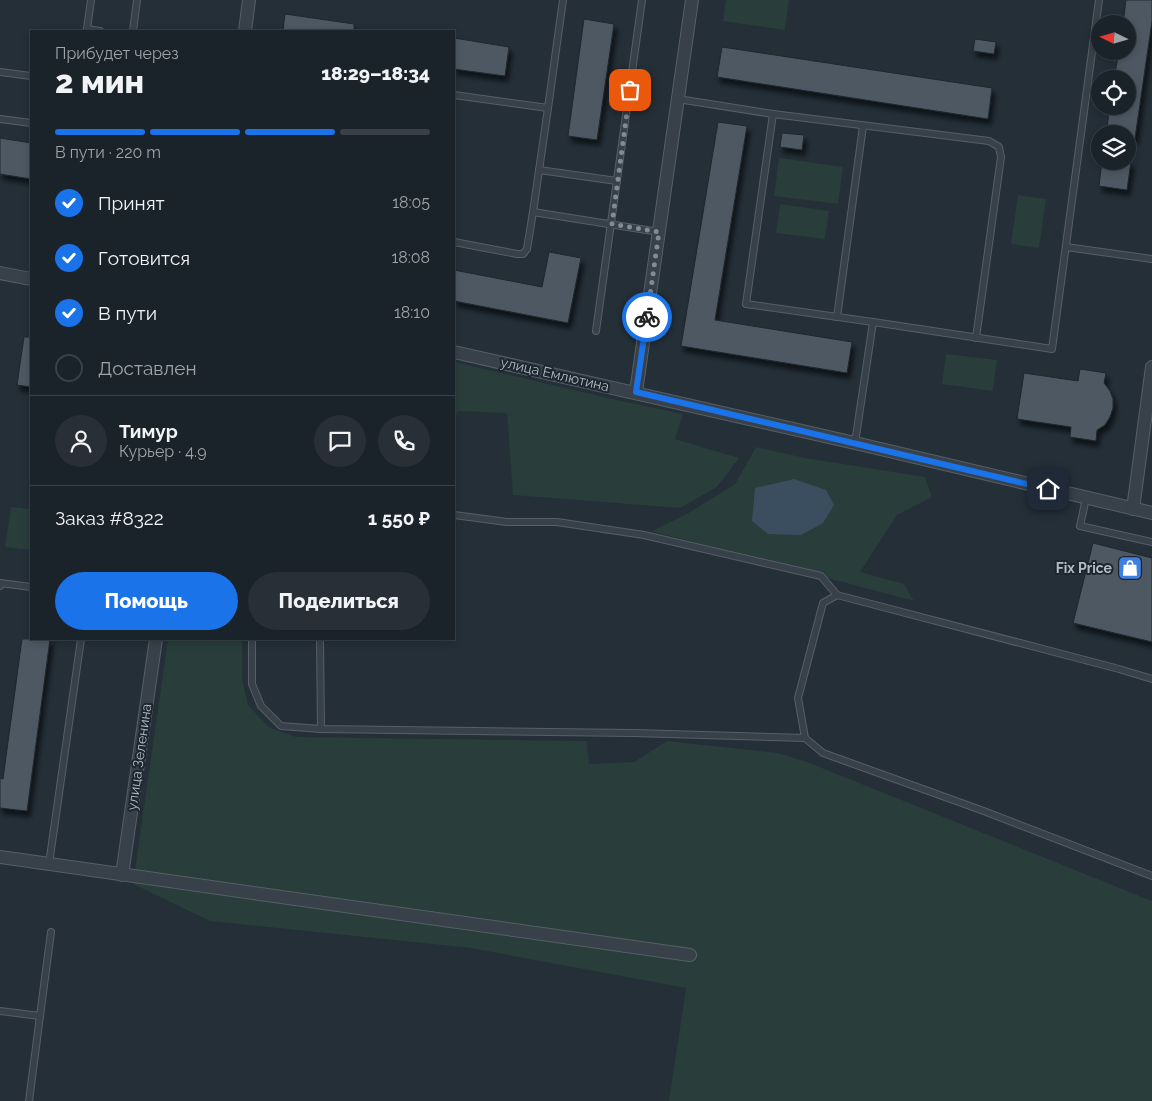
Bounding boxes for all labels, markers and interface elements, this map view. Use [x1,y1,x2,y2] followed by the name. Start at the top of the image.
[1091,15,1136,60] north arrow
[1091,15,1136,170] map controls
[55,44,179,63] text: Прибудет через
[321,62,430,84] text: 18:29–18:34
[55,63,144,100] text: 2 мин
[609,69,651,111] pin
[1091,70,1136,115] button: locate
[616,76,644,104] icon: bag
[1091,125,1136,170] button: layers
[55,143,161,162] text: В пути · 220 m
[55,189,83,217] icon: check
[98,192,165,214] text: Принят
[392,193,430,212] text: 18:05
[55,244,83,272] icon: check
[98,247,190,269] text: Готовится
[391,248,430,267] text: 18:08
[622,292,672,342] courier
[55,299,83,327] icon: check
[98,302,157,324] text: В пути
[394,303,430,322] text: 18:10
[633,303,661,331] icon: bike
[499,354,611,394] street label: улица Емлютина
[98,357,197,379] text: Доставлен
[55,415,107,467] button: person
[314,415,366,467] button: chat
[378,415,430,467] button: phone
[119,420,178,442] text: Тимур
[119,442,207,461] text: Курьер · 4.9
[1027,468,1069,510] pin
[1034,475,1062,503] icon: home
[55,507,164,529] text: Заказ #8322
[368,507,430,529] text: 1 550 ₽
[1117,555,1143,581] shop icon: Fix Price
[1056,560,1113,576] place label: Fix Price
[55,572,238,630] button: Помощь
[248,572,430,630] button: Поделиться
[124,703,154,811] street label: улица Зеленина

